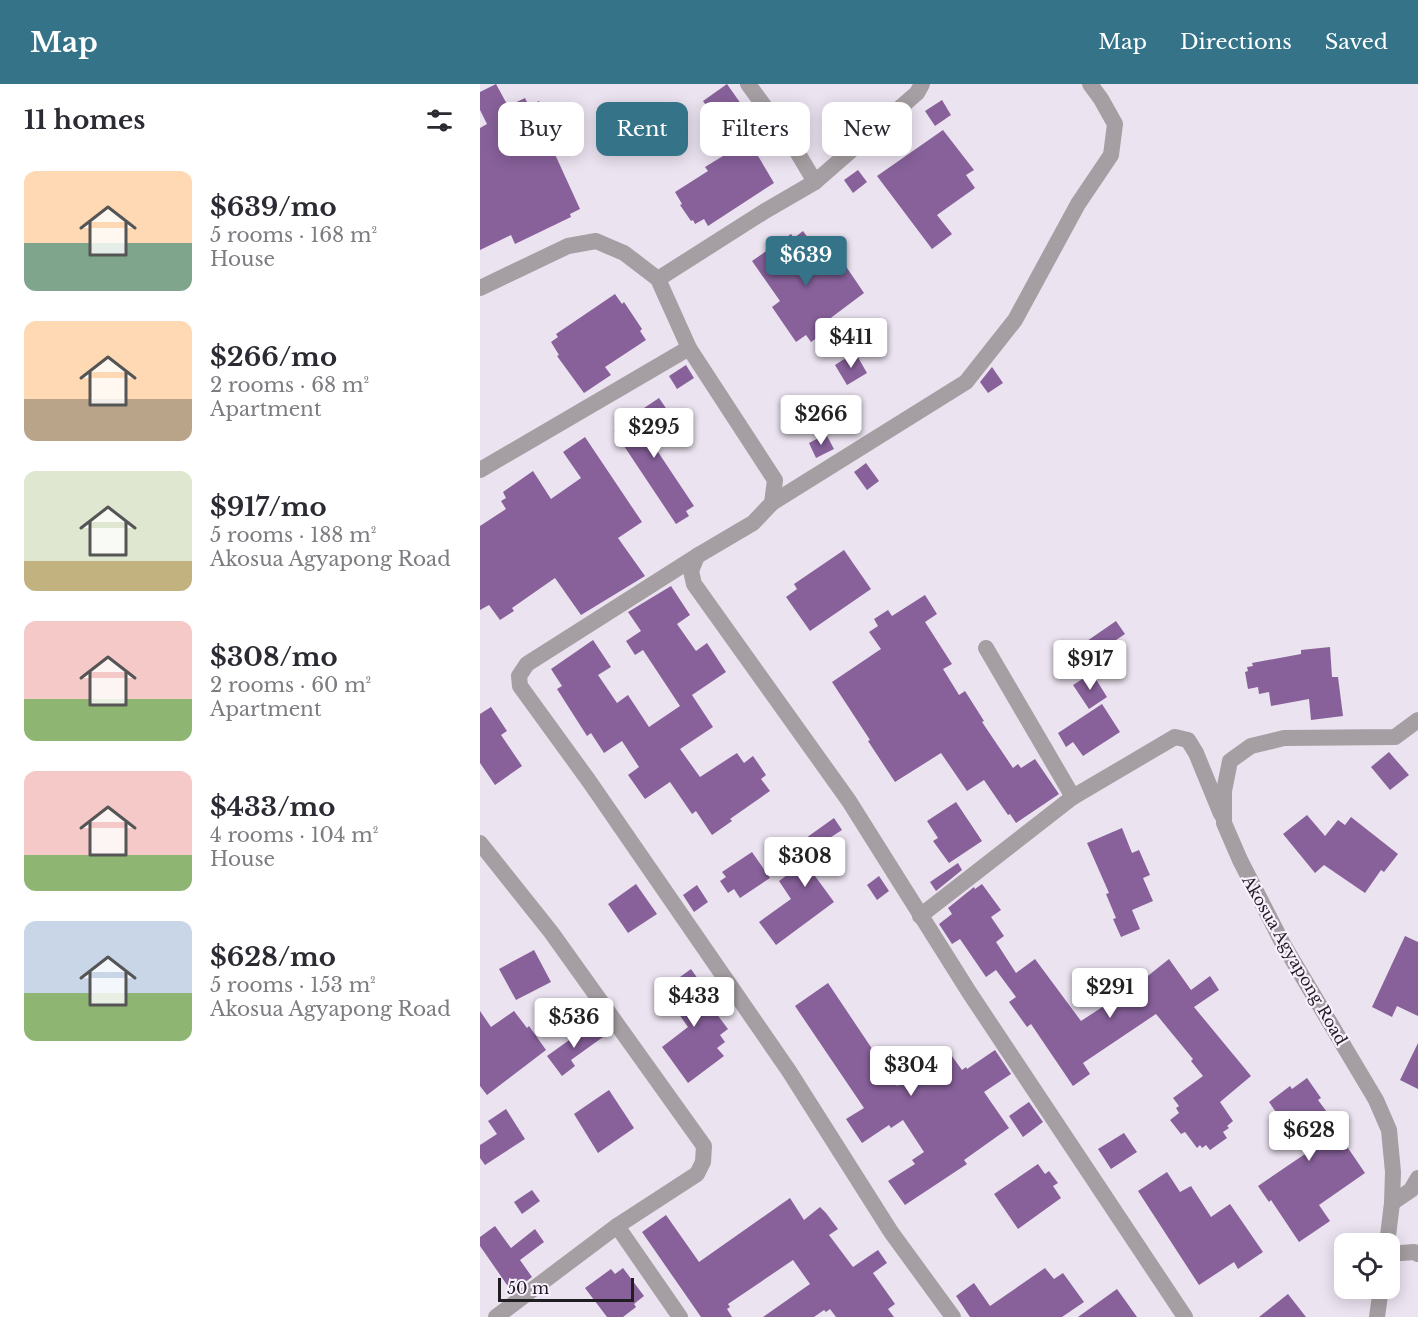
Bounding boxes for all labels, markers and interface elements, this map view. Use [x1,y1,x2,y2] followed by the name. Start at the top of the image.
[30,25,98,60] text: Map
[1098,29,1147,55] text: Map
[1180,29,1292,55] text: Directions
[1325,29,1388,55] text: Saved
[498,102,584,156] chip: Buy
[596,102,688,156] chip: Rent
[700,102,810,156] chip: Filters
[822,102,912,156] chip: New
[24,104,145,136] text: 11 homes
[423,104,456,137] icon: filters
[210,191,337,223] text: $639/mo
[72,195,144,267] icon: home
[210,223,377,247] text: 5 rooms · 168 m²
[770,236,842,287] pin: $639
[780,243,832,267] text: $639
[210,247,275,271] text: House
[815,318,887,369] pin: $411
[829,325,873,349] text: $411
[210,341,337,373] text: $266/mo
[72,345,144,417] icon: home
[210,373,369,397] text: 2 rooms · 68 m²
[785,395,857,446] pin: $266
[210,397,321,421] text: Apartment
[795,402,847,426] text: $266
[618,408,690,459] pin: $295
[628,415,680,439] text: $295
[210,491,327,523] text: $917/mo
[72,495,144,567] icon: home
[210,523,376,547] text: 5 rooms · 188 m²
[210,547,451,571] text: Akosua Agyapong Road
[1054,640,1126,691] pin: $917
[210,641,338,673] text: $308/mo
[72,645,144,717] icon: home
[1067,647,1113,671] text: $917
[210,673,371,697] text: 2 rooms · 60 m²
[210,697,321,721] text: Apartment
[210,791,335,823] text: $433/mo
[72,795,144,867] icon: home
[210,823,378,847] text: 4 rooms · 104 m²
[769,837,841,888] pin: $308
[778,844,832,868] text: $308
[210,847,275,871] text: House
[1238,871,1352,1049] street label: Akosua Agyapong Road
[210,941,336,973] text: $628/mo
[72,945,144,1017] icon: home
[1074,968,1146,1019] pin: $291
[210,973,376,997] text: 5 rooms · 153 m²
[1086,975,1134,999] text: $291
[658,977,730,1028] pin: $433
[668,984,720,1008] text: $433
[210,997,451,1021] text: Akosua Agyapong Road
[538,998,610,1049] pin: $536
[549,1005,600,1029] text: $536
[875,1046,947,1097] pin: $304
[884,1053,938,1077] text: $304
[1273,1111,1345,1162] pin: $628
[1283,1118,1335,1142] text: $628
[1334,1233,1400,1299] map controls
[1334,1233,1400,1299] button: locate
[498,1275,634,1302] scale bar
[507,1278,549,1298] text: 50 m

